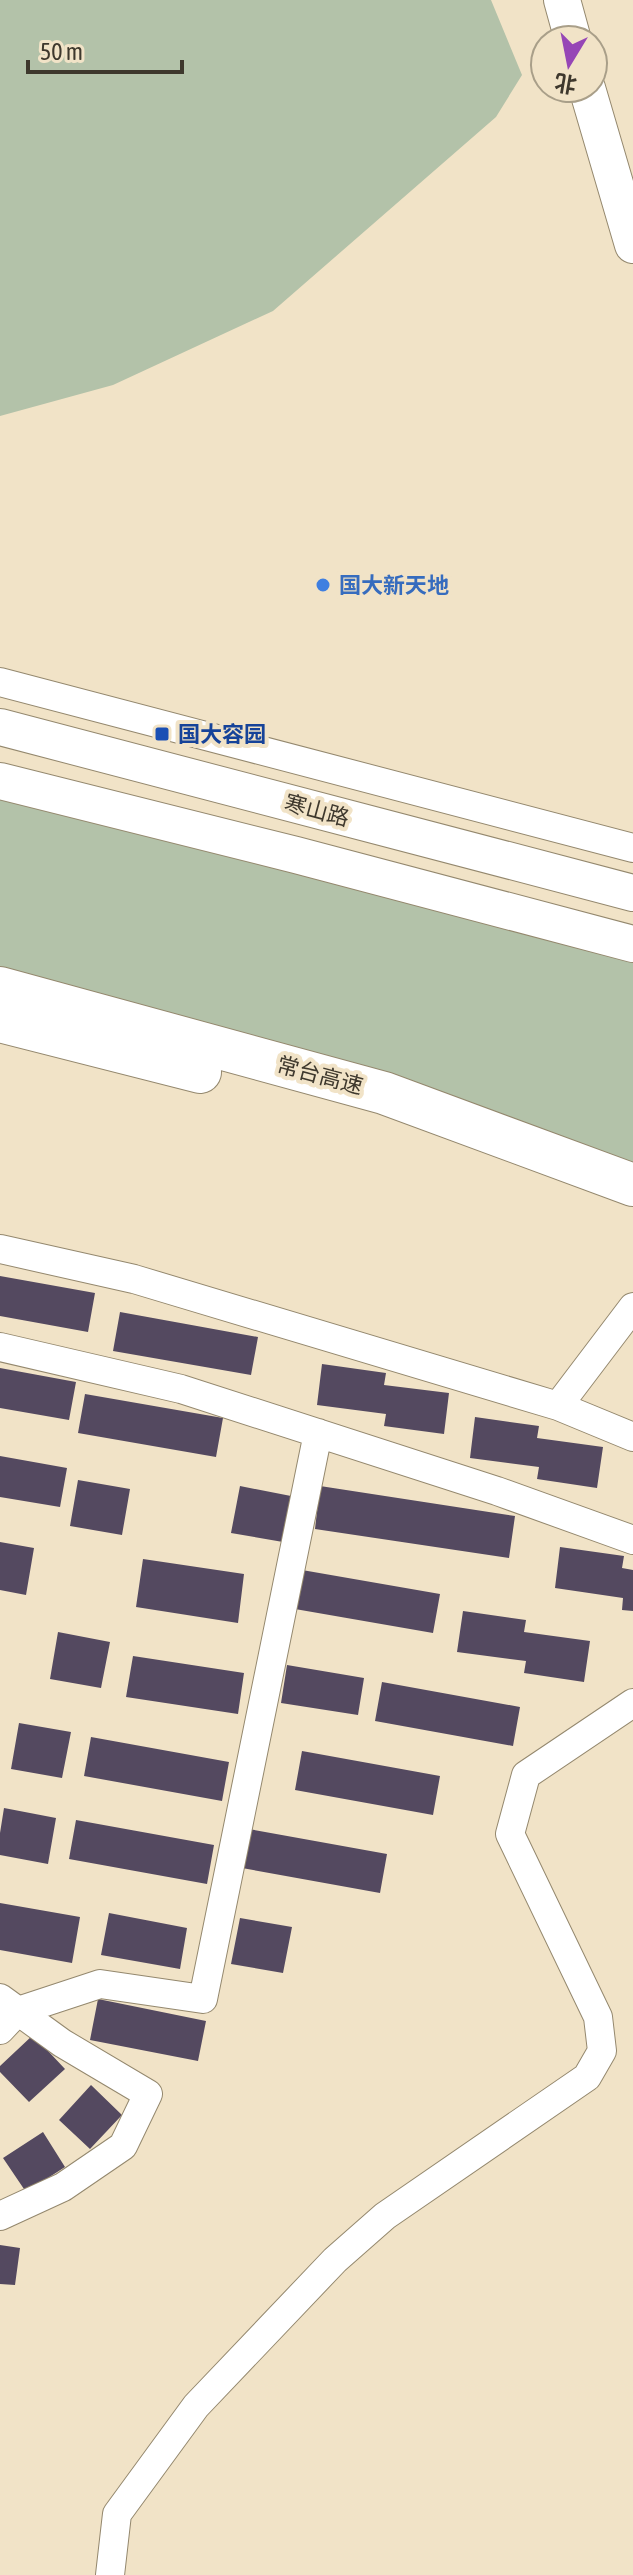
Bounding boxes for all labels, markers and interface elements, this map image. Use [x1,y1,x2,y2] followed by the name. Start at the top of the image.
[28,24,182,74] scale bar
[529,24,609,104] north arrow
[40,38,83,65] text: 50 m
[552,69,579,98] text: 北
[339,572,449,598] place label: 国大新天地
[314,576,332,594] marker: 国大新天地
[178,721,266,747] place label: 国大容园
[153,725,171,743] marker: 国大容园
[282,789,352,831] street label: 寒山路
[274,1051,366,1099] street label: 常台高速

